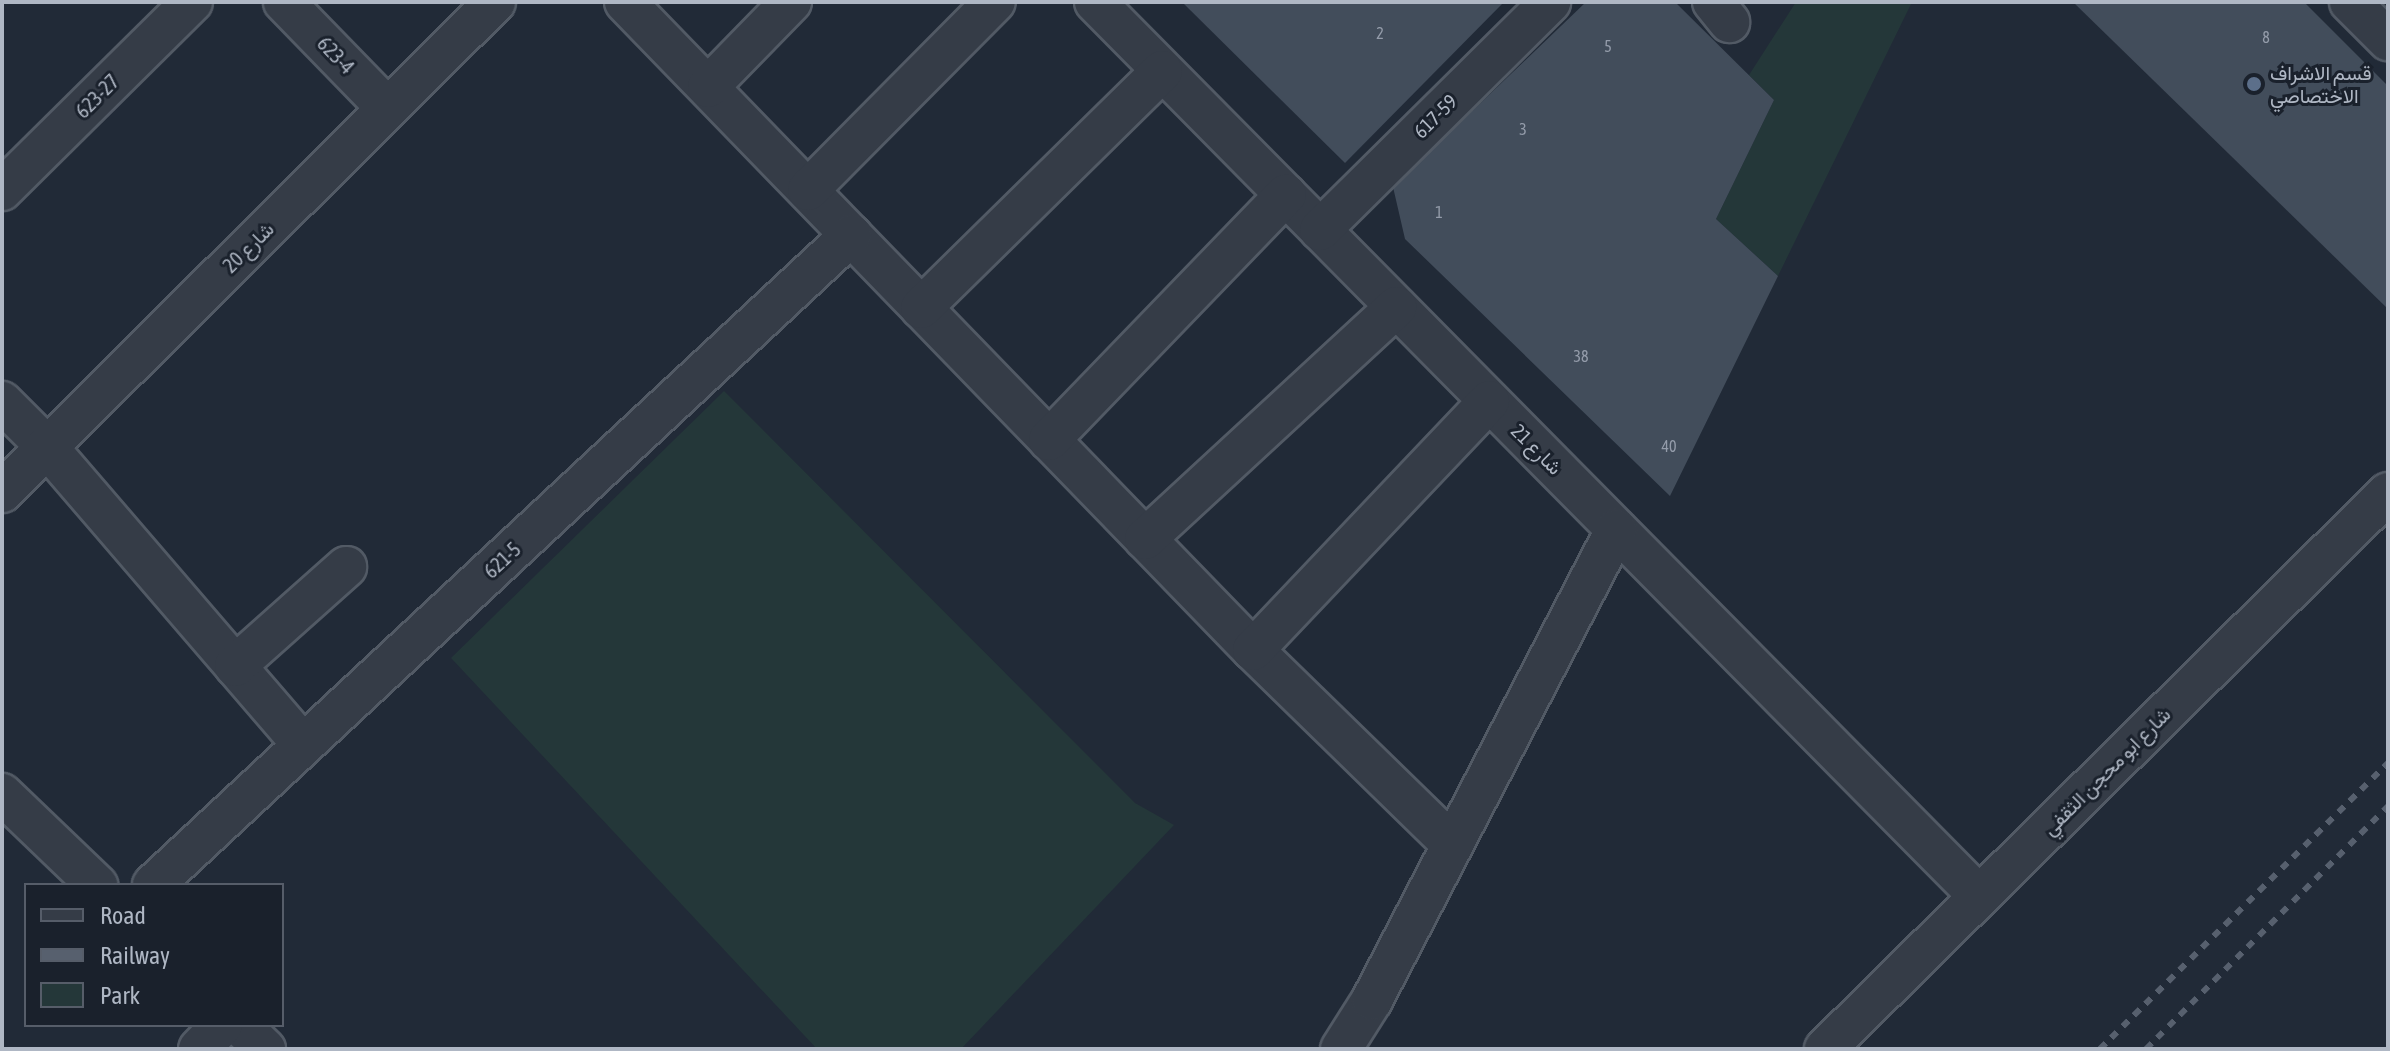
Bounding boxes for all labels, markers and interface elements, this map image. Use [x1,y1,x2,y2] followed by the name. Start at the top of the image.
[1376,23,1384,43] house number: 2
[2262,27,2270,47] house number: 8
[313,31,359,79] street label: 623-4
[1604,36,1612,56] house number: 5
[2270,60,2372,107] place label: قسم الاشراف الاختصاصي
[70,69,124,123] street label: 623-27
[2245,75,2263,93] marker: قسم الاشراف الاختصاصي
[1408,89,1462,143] street label: 617-59
[1519,119,1527,139] house number: 3
[1435,202,1443,222] house number: 1
[218,217,278,277] street label: شارع 20
[1573,346,1589,366] house number: 38
[1507,419,1567,479] street label: شارع 21
[1661,436,1677,456] house number: 40
[479,537,525,583] street label: 621-5
[2037,702,2175,840] street label: شارع ابو محجن الثقفي
[24,883,284,1027] legend
[100,902,146,929] text: Road
[100,942,170,969] text: Railway
[100,982,140,1009] text: Park

